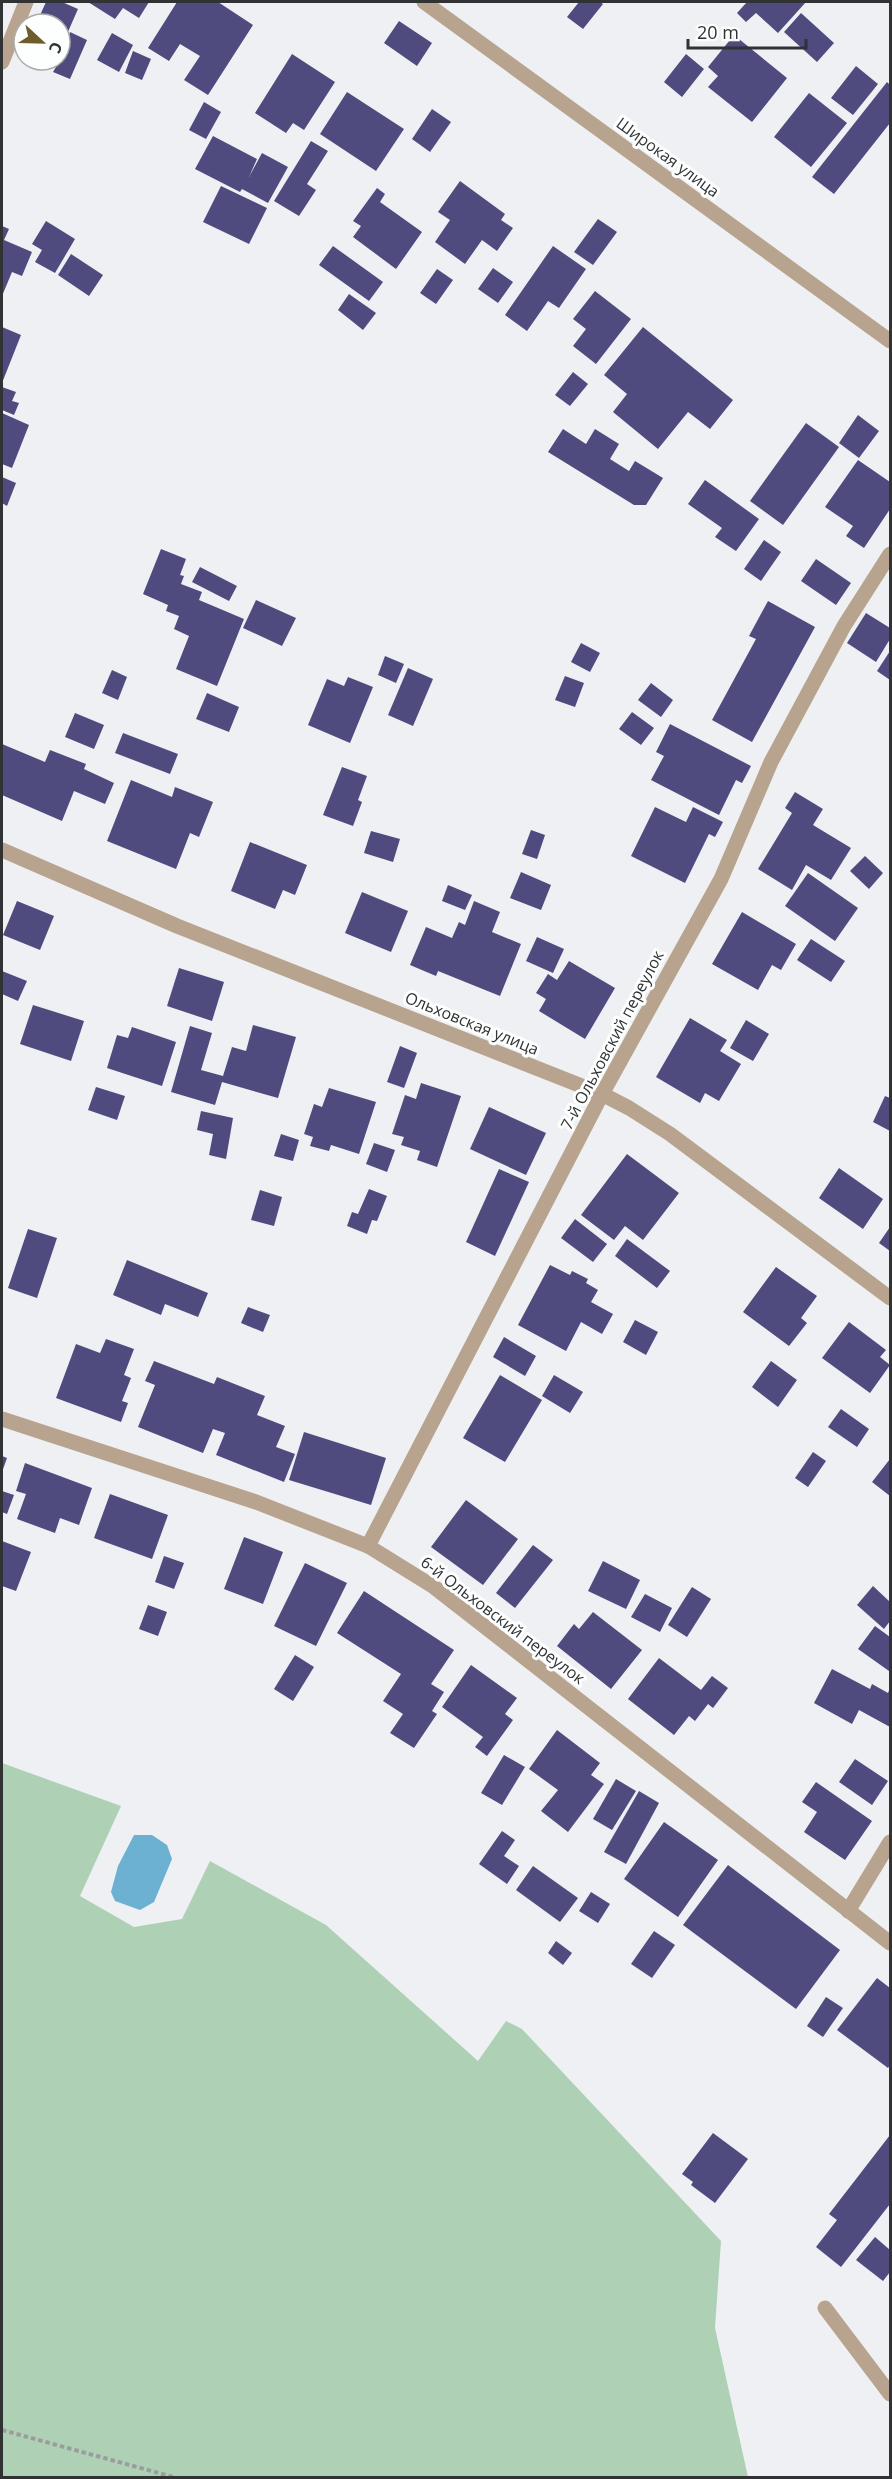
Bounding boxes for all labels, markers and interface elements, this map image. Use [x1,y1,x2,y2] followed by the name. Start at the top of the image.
[12,12,72,72] north arrow
[688,12,806,50] scale bar
[697,20,739,44] text: 20 m
[44,39,68,56] text: С
[612,112,724,202] street label: Широкая улица
[555,946,669,1133] street label: 7-й Ольховский переулок
[402,986,542,1060] street label: Ольховская улица
[417,1551,590,1689] street label: 6-й Ольховский переулок

